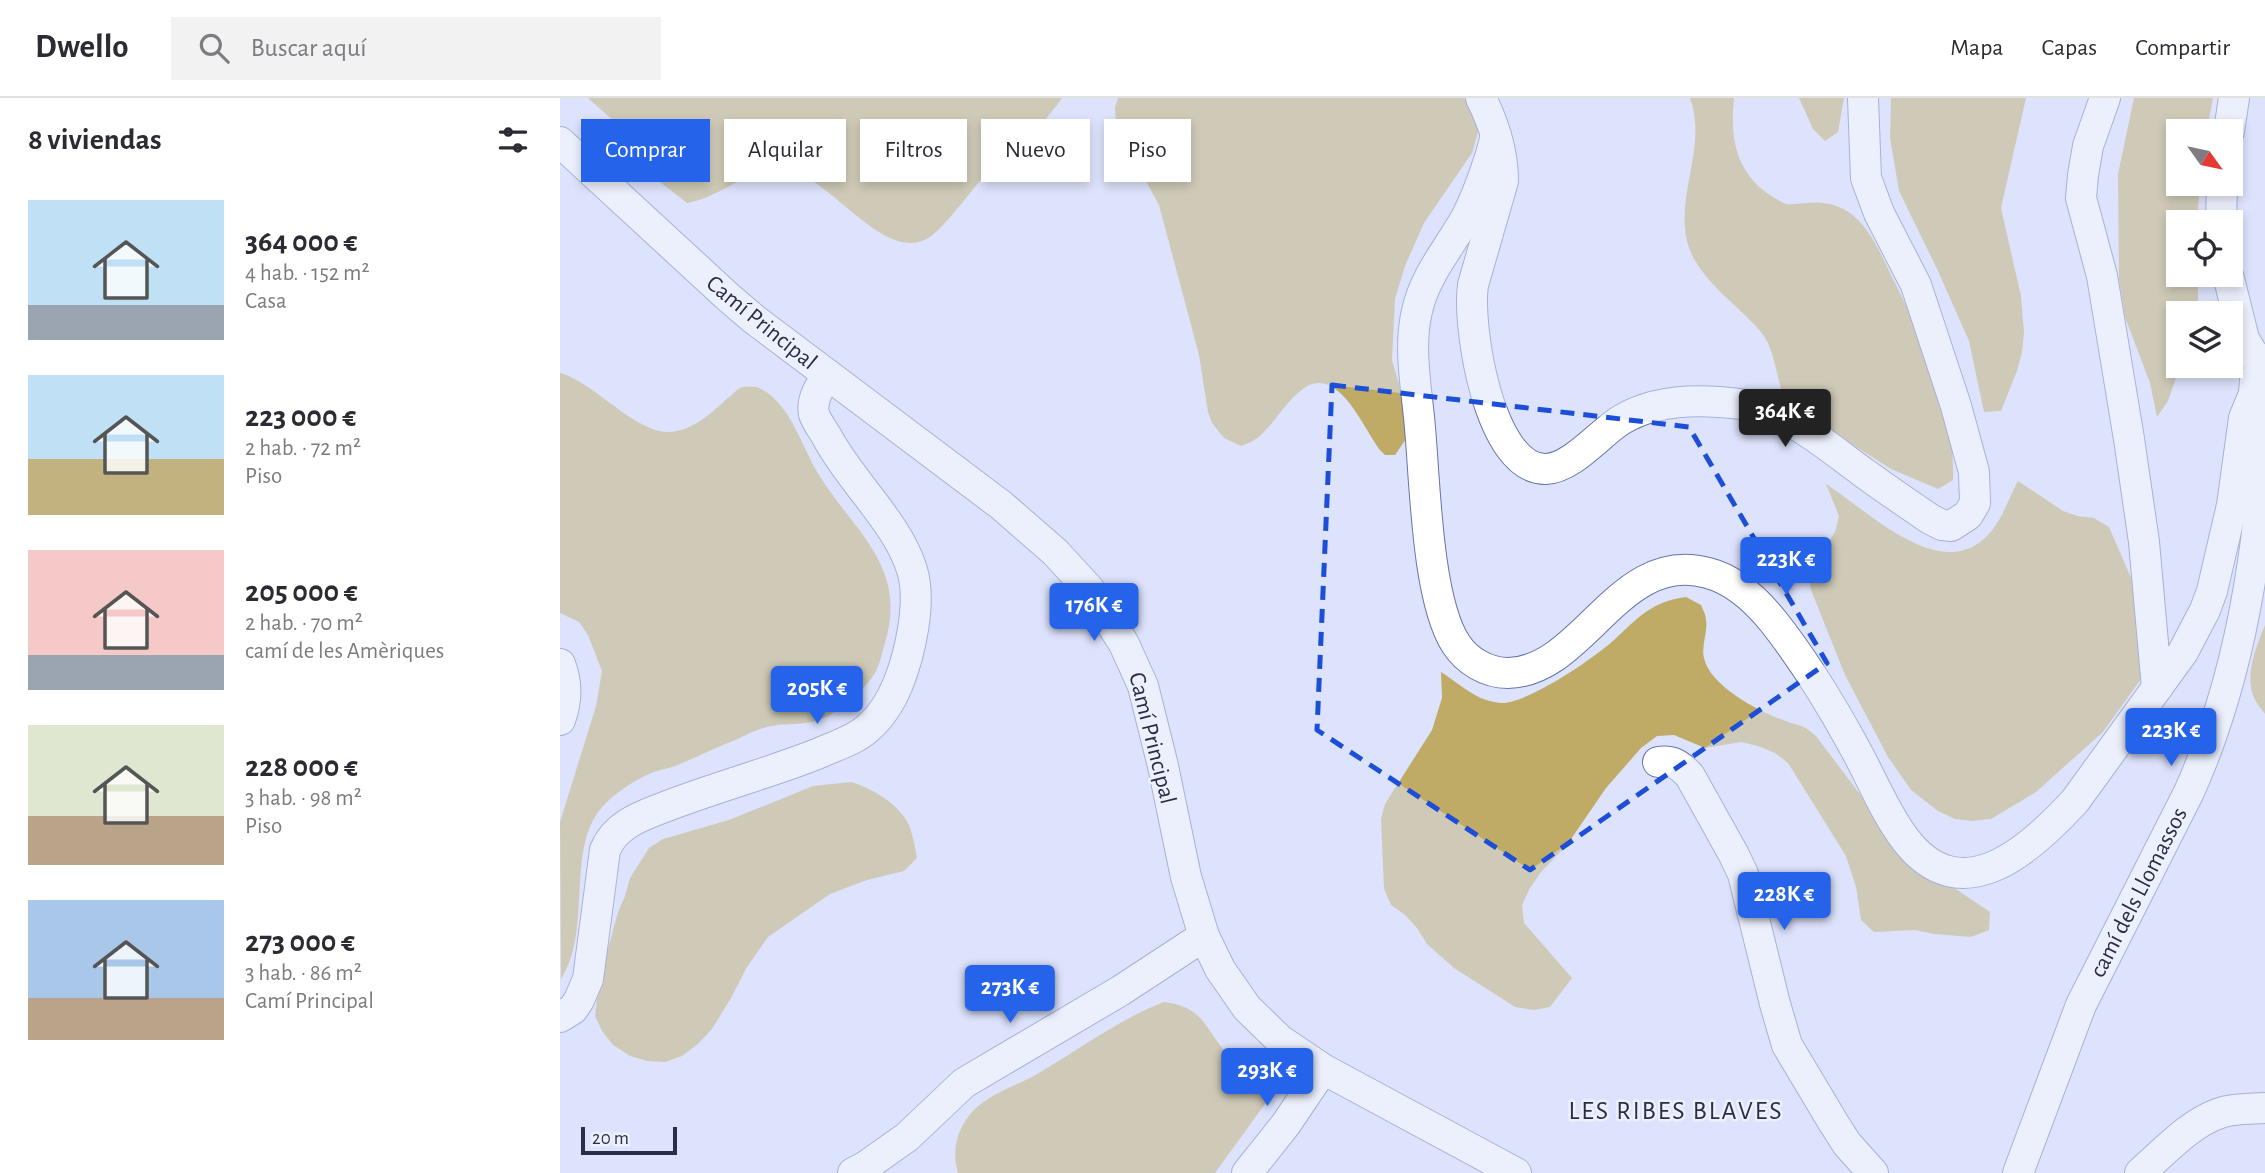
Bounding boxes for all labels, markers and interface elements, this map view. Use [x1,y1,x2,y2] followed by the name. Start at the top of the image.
[171,17,661,80] search box
[195,29,233,67] icon: search
[35,31,129,64] text: Dwello
[251,35,367,61] text: Buscar aquí
[1950,36,2003,60] text: Mapa
[2041,36,2097,60] text: Capas
[2135,36,2230,60] text: Compartir
[581,119,710,182] chip: Comprar
[724,119,846,182] chip: Alquilar
[860,119,967,182] chip: Filtros
[981,119,1090,182] chip: Nuevo
[1104,119,1191,182] chip: Piso
[2166,119,2244,196] north arrow
[2166,119,2243,378] map controls
[494,121,532,159] icon: filters
[28,125,161,155] text: 8 viviendas
[2166,210,2243,287] button: locate
[245,227,357,257] text: 364 000 €
[84,228,168,312] icon: home
[245,262,370,285] text: 4 hab. · 152 m²
[701,271,821,374] street label: Camí Principal
[245,290,287,313] text: Casa
[2166,301,2243,378] button: layers
[1728,390,1842,449] pin: 364K €
[1755,400,1815,423] text: 364K €
[245,402,356,432] text: 223 000 €
[84,403,168,487] icon: home
[245,437,361,460] text: 2 hab. · 72 m²
[245,465,282,488] text: Piso
[1729,538,1843,597] pin: 223K €
[1756,548,1816,571] text: 223K €
[245,577,358,607] text: 205 000 €
[84,578,168,662] icon: home
[1037,584,1151,643] pin: 176K €
[1066,594,1122,617] text: 176K €
[245,612,363,635] text: 2 hab. · 70 m²
[245,640,444,663] text: camí de les Amèriques
[760,666,874,726] pin: 205K €
[1124,670,1180,806] street label: Camí Principal
[787,677,847,700] text: 205K €
[2114,708,2228,768] pin: 223K €
[2141,719,2201,742] text: 223K €
[245,752,358,782] text: 228 000 €
[84,753,168,837] icon: home
[245,787,362,810] text: 3 hab. · 98 m²
[2086,804,2192,981] street label: camí dels Llomassos
[245,815,282,838] text: Piso
[1727,872,1841,932] pin: 228K €
[1754,883,1814,906] text: 228K €
[245,927,355,957] text: 273 000 €
[84,928,168,1012] icon: home
[245,962,362,985] text: 3 hab. · 86 m²
[953,965,1067,1025] pin: 273K €
[981,976,1039,999] text: 273K €
[245,990,374,1013] text: Camí Principal
[1210,1048,1324,1108] pin: 293K €
[1237,1059,1297,1082] text: 293K €
[1568,1098,1784,1124] district label: LES RIBES BLAVES
[581,1124,677,1156] scale bar
[592,1129,629,1148] text: 20 m

